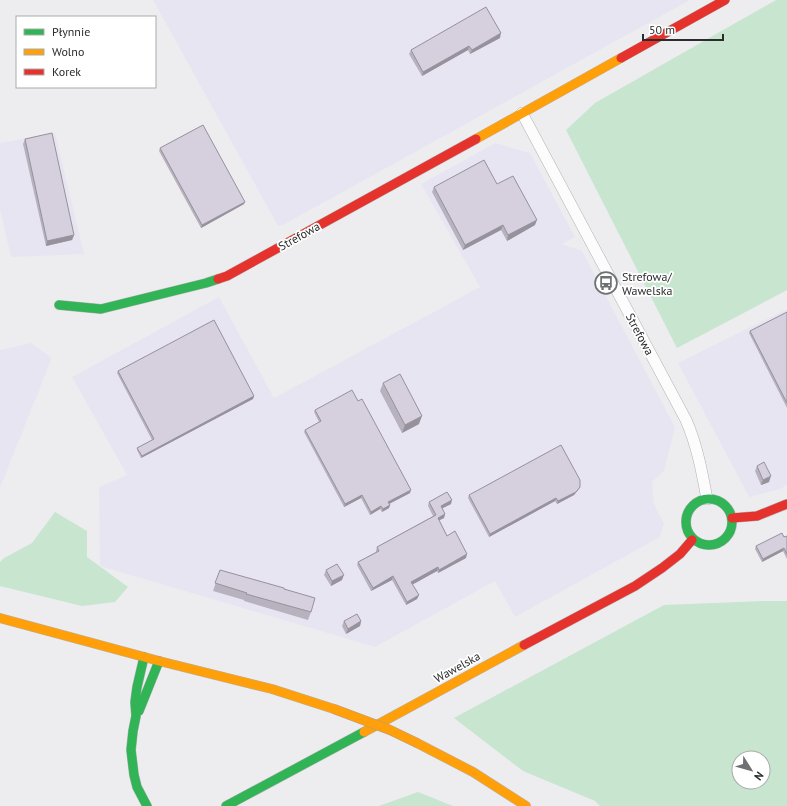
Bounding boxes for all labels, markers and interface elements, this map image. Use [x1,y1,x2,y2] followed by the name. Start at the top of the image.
[16,16,156,88] legend
[643,16,723,42] scale bar
[649,22,675,37] text: 50 m
[52,24,90,39] text: Płynnie
[52,44,84,59] text: Wolno
[52,64,81,79] text: Korek
[276,218,323,254] street label: Strefowa
[622,269,672,298] place label: Strefowa/ Wawelska
[593,270,619,296] bus stop icon: Strefowa/ Wawelska
[623,310,657,358] street label: Strefowa
[431,648,483,686] street label: Wawelska
[731,750,771,790] north arrow
[751,769,767,783] text: N

